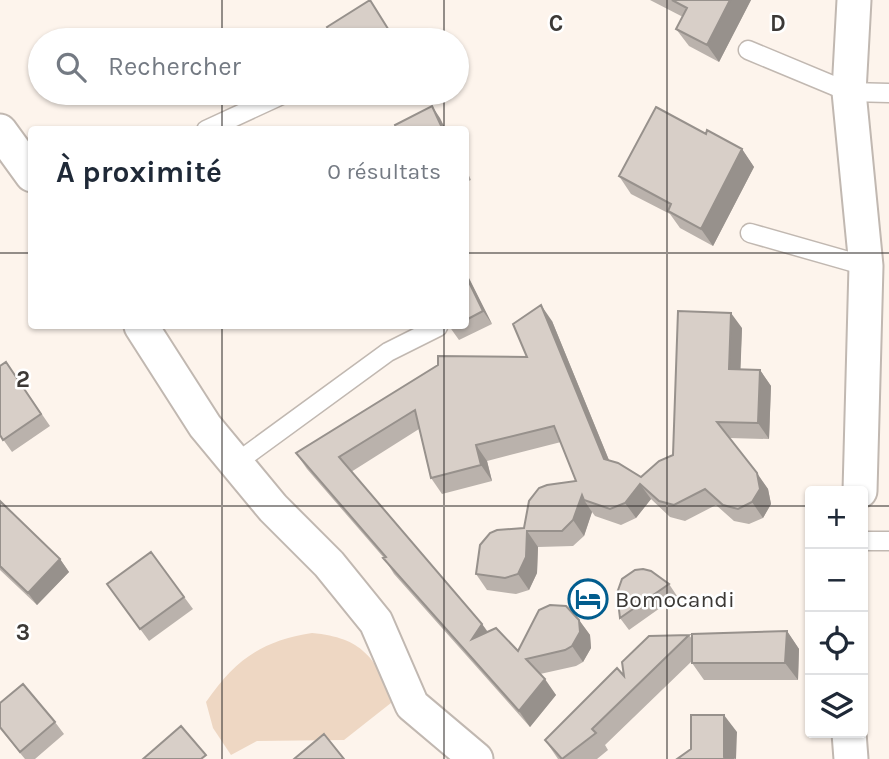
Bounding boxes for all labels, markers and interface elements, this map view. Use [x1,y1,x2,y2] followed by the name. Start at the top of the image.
[549,10,563,37] text: C
[770,10,786,37] text: D
[28,28,469,105] search box
[52,48,90,86] icon: search
[108,51,241,82] text: Rechercher
[56,154,222,190] text: À proximité
[327,158,441,185] text: 0 résultats
[16,366,30,393] text: 2
[805,486,868,738] map controls
[805,486,868,549] button: +
[805,549,868,612] button: −
[567,578,609,620] hotel icon: Bomocandi
[615,586,735,613] place label: Bomocandi
[805,612,868,675] button: locate
[16,619,30,646] text: 3
[805,675,868,738] button: layers

